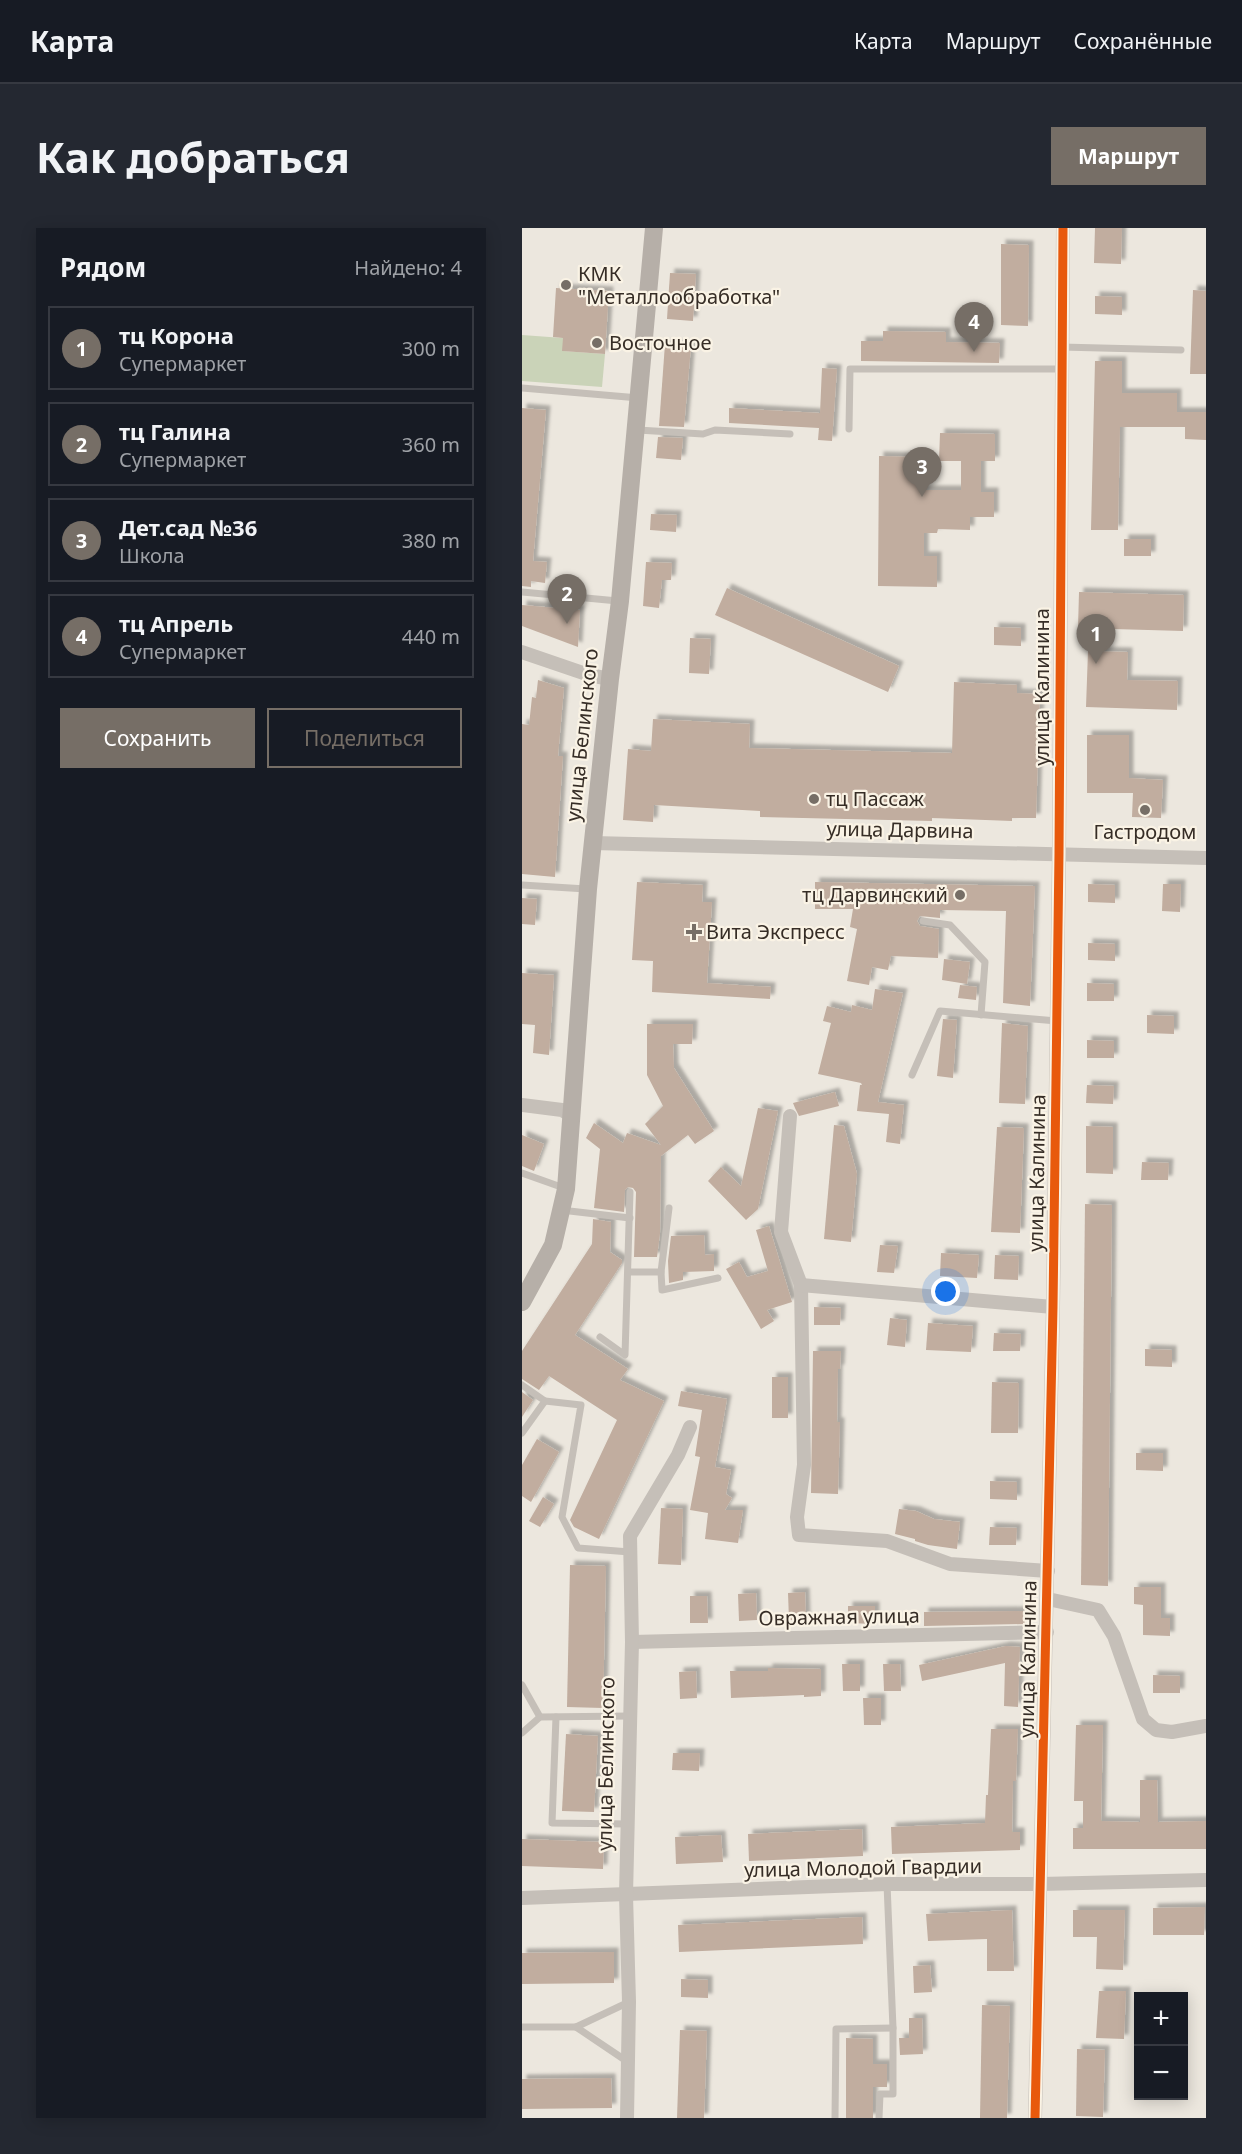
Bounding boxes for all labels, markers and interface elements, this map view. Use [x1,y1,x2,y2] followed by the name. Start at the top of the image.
[30,22,114,60] text: Карта
[854,27,913,55] text: Карта
[946,27,1041,55] text: Маршрут
[1074,27,1212,55] text: Сохранённые
[1051,127,1206,185] button: Маршрут
[36,128,350,185] text: Как добраться
[60,249,146,285] text: Рядом
[354,254,462,281] text: Найдено: 4
[578,260,780,310] place label: КМК "Металлообработка"
[559,278,573,292] marker: КМК "Металлообработка"
[954,302,994,352] pin: 4
[119,320,234,350] text: тц Корона
[609,329,711,356] place label: Восточное
[76,335,87,362] text: 1
[402,335,460,362] text: 300 m
[590,336,604,350] marker: Восточное
[119,350,246,377] text: Супермаркет
[119,416,231,446] text: тц Галина
[76,431,87,458] text: 2
[402,431,460,458] text: 360 m
[119,446,246,473] text: Супермаркет
[902,448,942,497] pin: 3
[119,512,257,542] text: Дет.сад №36
[76,527,87,554] text: 3
[402,527,460,554] text: 380 m
[119,542,185,569] text: Школа
[548,574,586,624] pin: 2
[119,608,233,638] text: тц Апрель
[1028,608,1055,766] street label: улица Калинина
[1076,614,1116,664] pin: 1
[76,623,87,650] text: 4
[402,623,460,650] text: 440 m
[119,638,246,665] text: Супермаркет
[559,647,604,823] street label: улица Белинского
[60,708,255,768] button: Сохранить
[267,708,462,768] button: Поделиться
[826,785,925,812] place label: тц Пассаж
[807,792,821,806] marker: тц Пассаж
[1138,803,1152,817] marker: Гастродом
[826,815,974,844] street label: улица Дарвина
[1094,818,1196,845] place label: Гастродом
[802,881,948,908] place label: тц Дарвинский
[953,888,967,902] marker: тц Дарвинский
[706,918,845,945] place label: Вита Экспресс
[687,925,701,939] marker: Вита Экспресс
[1022,1094,1051,1252] street label: улица Калинина
[931,1277,960,1306] your location
[1013,1580,1042,1738] street label: улица Калинина
[758,1602,920,1631] street label: Овражная улица
[590,1677,621,1851] street label: улица Белинского
[744,1852,982,1883] street label: улица Молодой Гвардии
[1134,1992,1188,2100] map controls
[1134,1992,1188,2046] button: +
[1134,2046,1188,2100] button: −

